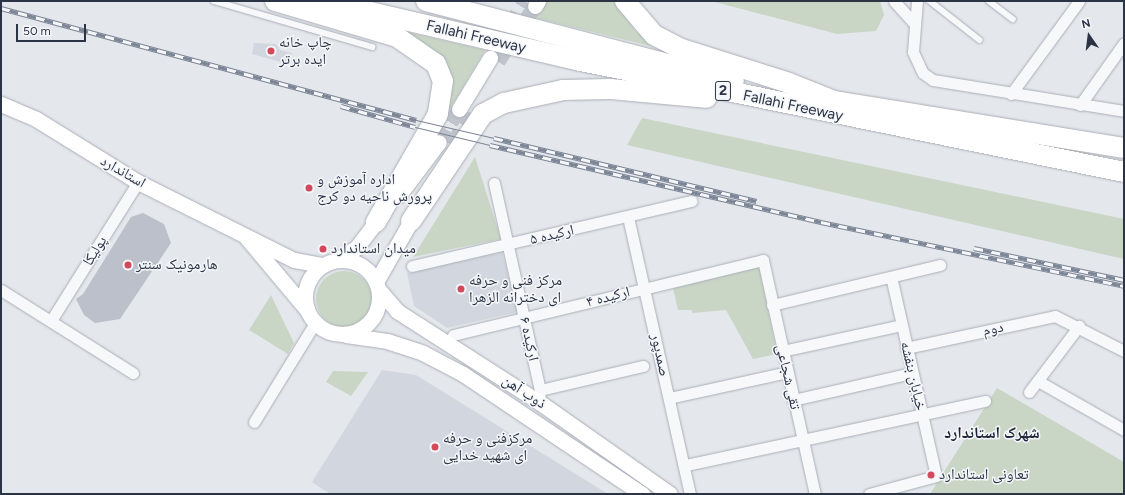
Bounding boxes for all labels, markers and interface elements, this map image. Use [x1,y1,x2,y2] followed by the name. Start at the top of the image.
[18,16,88,42] scale bar
[1069,16,1109,56] north arrow
[424,17,528,57] street label: Fallahi Freeway
[1080,17,1092,31] text: N
[23,24,51,38] text: 50 m
[279,33,332,68] place label: چاپ خانه ایده برتر
[266,46,276,56] marker: چاپ خانه ایده برتر
[714,79,732,103] road number: 2
[741,87,845,125] street label: Fallahi Freeway
[97,152,149,192] street label: استاندارد
[317,170,432,205] place label: اداره آموزش و پرورش ناحیه دو کرج
[304,183,314,193] marker: اداره آموزش و پرورش ناحیه دو کرج
[528,221,576,249] street label: ارکیده ۵
[79,233,111,269] street label: پولیکا
[331,240,416,258] place label: میدان استاندارد
[318,244,328,254] marker: میدان استاندارد
[136,256,218,274] place label: هارمونیک سنتر
[123,260,133,270] marker: هارمونیک سنتر
[469,271,562,306] place label: مرکز فنی و حرفه ای دخترانه الزهرا
[584,283,632,311] street label: ارکیده ۴
[456,284,466,294] marker: مرکز فنی و حرفه ای دخترانه الزهرا
[516,315,542,363] street label: ارکیده ۶
[981,318,1005,340] street label: دوم
[647,332,673,378] street label: صمدپور
[896,340,930,412] street label: خیابان بنفشه
[772,343,804,411] street label: تقی شجاعی
[499,371,549,413] street label: ذوب آهن
[944,423,1040,443] district label: شهرک استاندارد
[443,429,532,464] place label: مرکزفنی و حرفه ای شهید خدایی
[430,442,440,452] marker: مرکزفنی و حرفه ای شهید خدایی
[939,466,1029,484] place label: تعاونی استاندارد
[926,470,936,480] marker: تعاونی استاندارد

